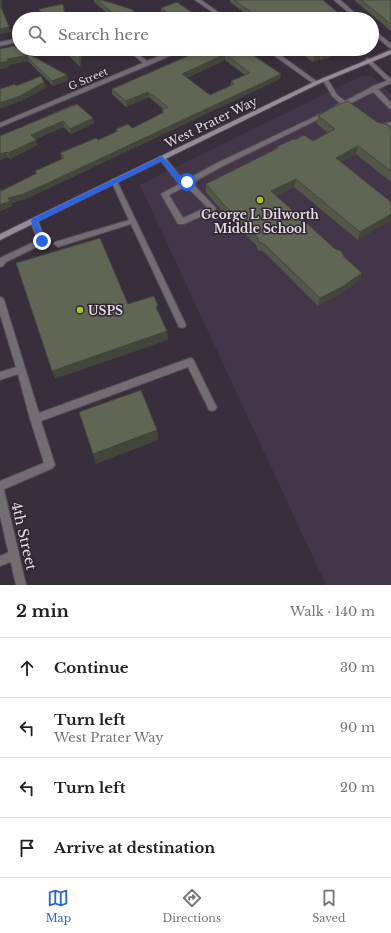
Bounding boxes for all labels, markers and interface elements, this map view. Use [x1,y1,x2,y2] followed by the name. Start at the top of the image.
[12,12,379,56] search box
[26,23,48,45] icon: search
[58,25,149,44] text: Search here
[66,65,110,93] street label: G Street
[161,93,260,151] street label: West Prater Way
[178,173,196,191] route start
[255,195,265,205] marker: George L Dilworth Middle School
[201,207,319,236] place label: George L Dilworth Middle School
[33,232,51,250] route end
[88,303,123,318] place label: USPS
[75,305,85,315] marker: USPS
[7,500,41,572] street label: 4th Street
[16,601,69,622] text: 2 min
[290,603,375,620] text: Walk · 140 m
[16,657,38,679] icon: ahead
[54,658,129,677] text: Continue
[340,659,375,676] text: 30 m
[54,710,125,729] text: Turn left
[16,717,38,739] icon: left
[340,719,375,736] text: 90 m
[54,729,163,746] text: West Prater Way
[16,777,38,799] icon: left
[54,778,125,797] text: Turn left
[340,779,375,796] text: 20 m
[16,837,38,859] icon: arrive
[54,838,215,857] text: Arrive at destination
[46,887,71,925] tab: Map
[162,887,221,925] tab: Directions
[312,887,345,925] tab: Saved

